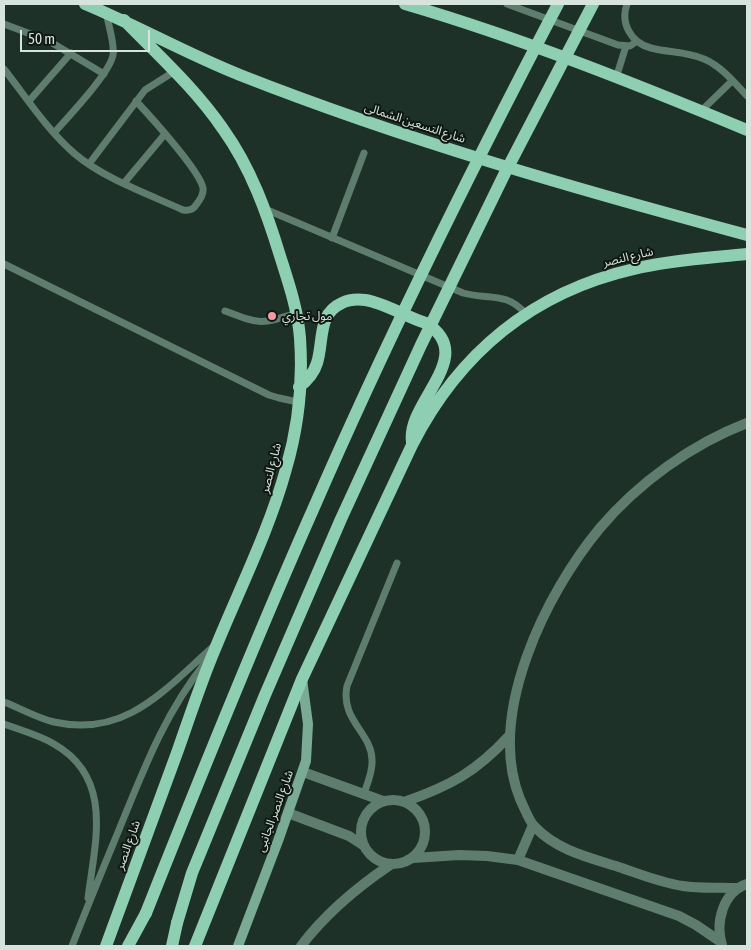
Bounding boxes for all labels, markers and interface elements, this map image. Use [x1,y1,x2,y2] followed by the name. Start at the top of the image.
[22,20,152,52] scale bar
[28,30,55,47] text: 50 m
[363,100,467,146] street label: شارع التسعين الشمالى
[601,244,655,270] street label: شارع النصر
[282,309,332,323] place label: مول تجاري
[266,310,278,322] marker: مول تجاري
[257,441,285,495] street label: شارع النصر
[253,768,297,854] street label: شارع النصر الجانبى
[112,818,144,872] street label: شارع النصر

